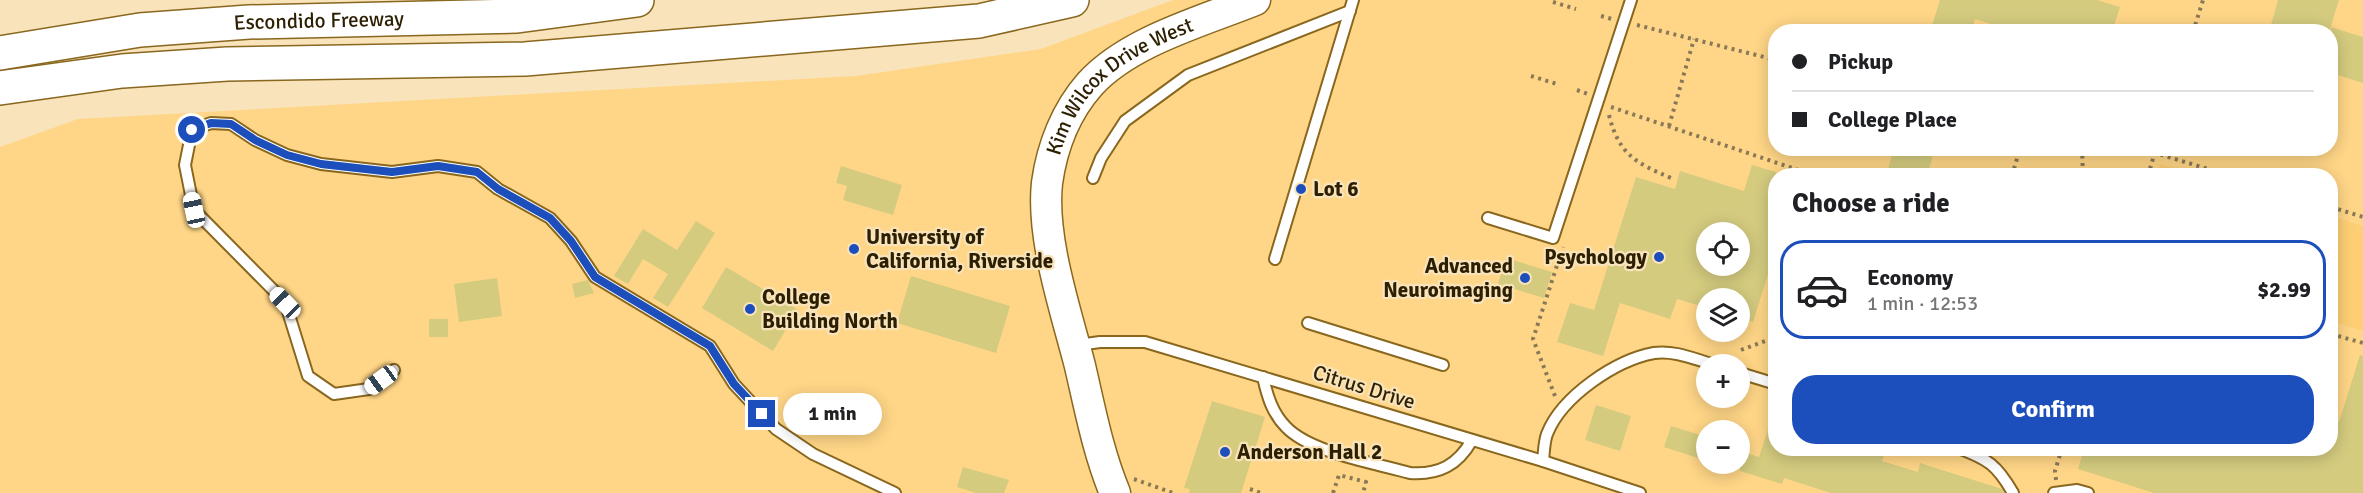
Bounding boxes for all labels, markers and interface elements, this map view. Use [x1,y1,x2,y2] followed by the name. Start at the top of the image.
[233,6,405,36] street label: Escondido Freeway
[1040,12,1197,158] street label: Kim Wilcox Drive West
[1828,48,1893,75] text: Pickup
[1828,106,1957,133] text: College Place
[178,116,205,143] route start
[1313,176,1359,202] place label: Lot 6
[1294,182,1308,196] marker: Lot 6
[1792,187,1950,220] text: Choose a ride
[181,191,207,229] car
[1696,222,1750,474] map controls
[1696,222,1750,276] button: locate
[866,224,1053,274] place label: University of California, Riverside
[847,242,861,256] marker: University of California, Riverside
[1544,244,1648,270] place label: Psychology
[1652,250,1666,264] marker: Psychology
[1383,253,1513,303] place label: Advanced Neuroimaging
[1795,263,1849,317] icon: car
[1867,264,1953,291] text: Economy
[1518,271,1532,285] marker: Advanced Neuroimaging
[2257,276,2311,303] text: $2.99
[266,284,304,322] car
[762,284,898,334] place label: College Building North
[1696,288,1750,342] button: layers
[1867,291,1978,316] text: 1 min · 12:53
[743,302,757,316] marker: College Building North
[1696,354,1750,408] button: +
[1310,359,1418,415] street label: Citrus Drive
[361,362,401,398] car
[1792,375,2314,444] button: Confirm
[783,393,882,435] callout: 1 min
[748,400,775,427] route end
[808,401,857,426] text: 1 min
[1696,420,1750,474] button: −
[1237,439,1382,465] place label: Anderson Hall 2
[1218,445,1232,459] marker: Anderson Hall 2

